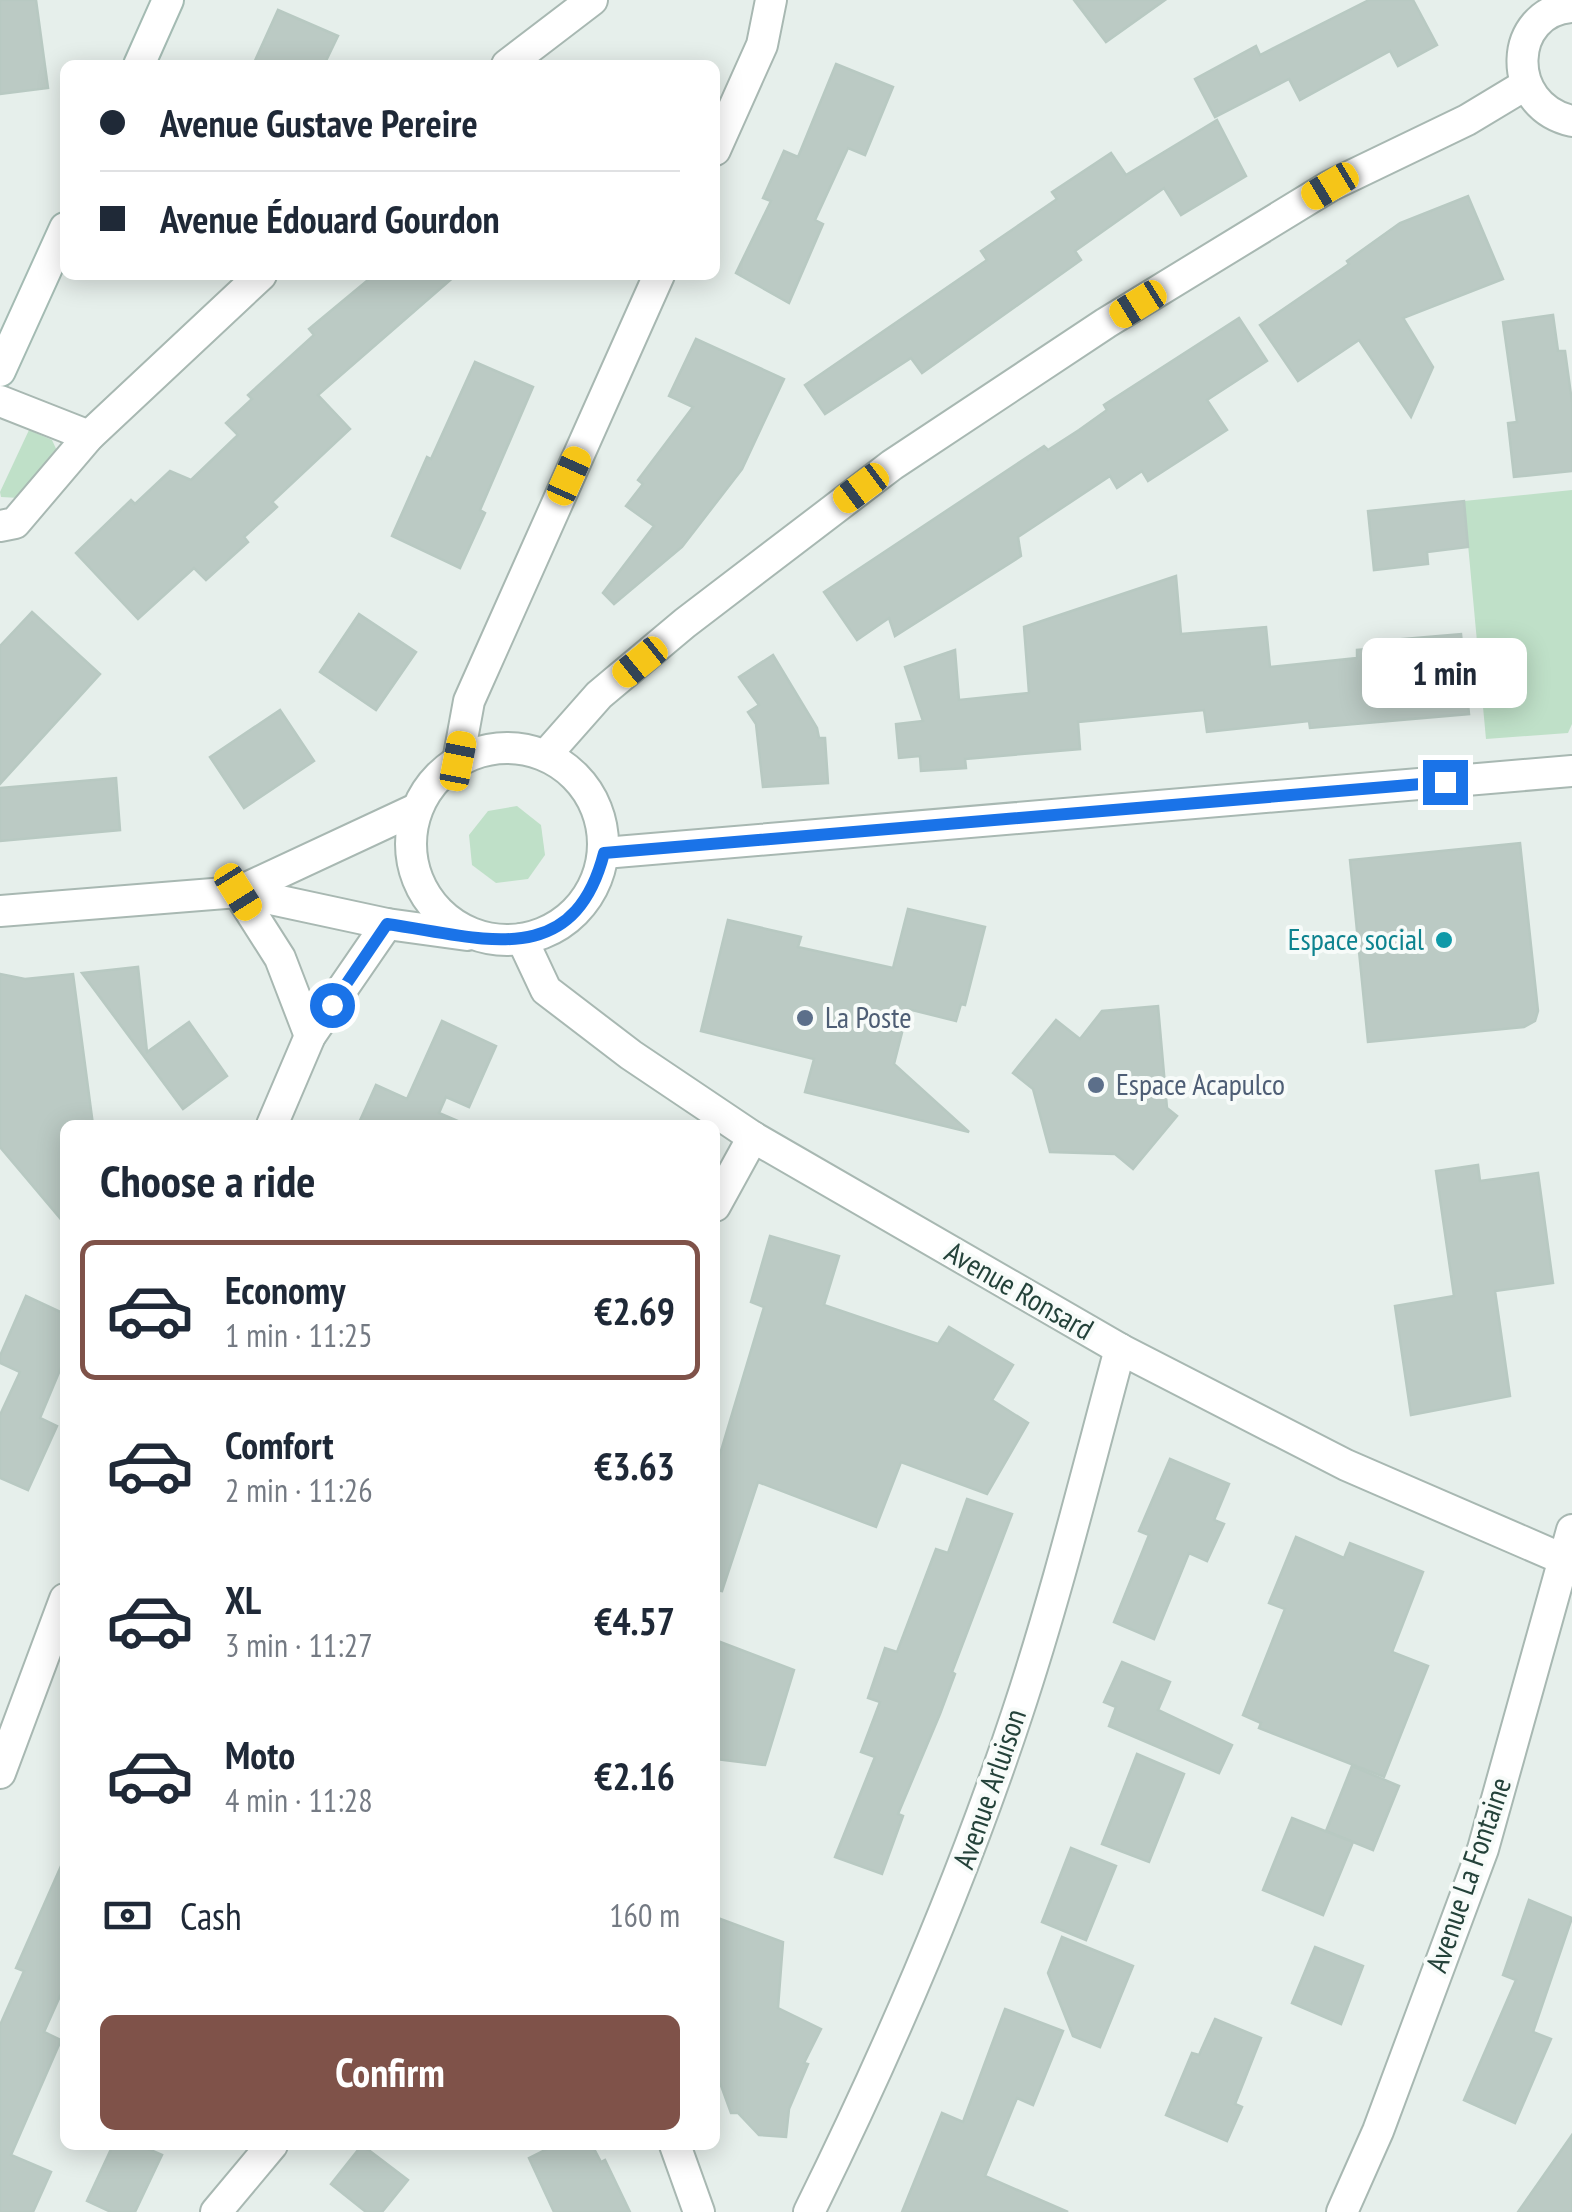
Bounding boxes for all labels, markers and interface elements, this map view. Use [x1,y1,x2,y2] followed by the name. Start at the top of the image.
[160,98,478,147] text: Avenue Gustave Pereire
[1297,158,1363,214] car
[160,194,500,243] text: Avenue Édouard Gourdon
[1105,275,1171,333] car
[543,442,595,510] car
[828,458,894,518] car
[607,631,673,693] car
[1362,637,1528,707] callout: 1 min
[1412,652,1477,694] text: 1 min
[438,729,478,793] car
[1423,760,1468,805] route end
[209,859,267,925] car
[1288,919,1424,958] place label: Espace social
[1433,929,1455,951] marker: Espace social
[310,983,355,1028] route start
[825,997,912,1036] place label: La Poste
[794,1007,816,1029] marker: La Poste
[1116,1064,1285,1103] place label: Espace Acapulco
[1085,1074,1107,1096] marker: Espace Acapulco
[100,1151,315,1209] text: Choose a ride
[939,1232,1101,1348] street label: Avenue Ronsard
[105,1265,195,1355] icon: car
[225,1265,345,1314] text: Economy
[594,1286,675,1335] text: €2.69
[225,1314,373,1356] text: 1 min · 11:25
[105,1420,195,1510] icon: car
[225,1420,334,1469] text: Comfort
[594,1441,675,1490] text: €3.63
[225,1469,373,1511] text: 2 min · 11:26
[105,1575,195,1665] icon: car
[225,1575,261,1624] text: XL
[594,1596,675,1645] text: €4.57
[225,1624,373,1666] text: 3 min · 11:27
[943,1703,1034,1874] street label: Avenue Arluison
[105,1730,195,1820] icon: car
[225,1730,295,1779] text: Moto
[594,1751,675,1800] text: €2.16
[1416,1772,1519,1977] street label: Avenue La Fontaine
[225,1779,373,1821] text: 4 min · 11:28
[100,1888,155,1943] icon: cash
[180,1891,242,1940] text: Cash
[609,1894,680,1936] text: 160 m
[100,2015,680,2130] button: Confirm

